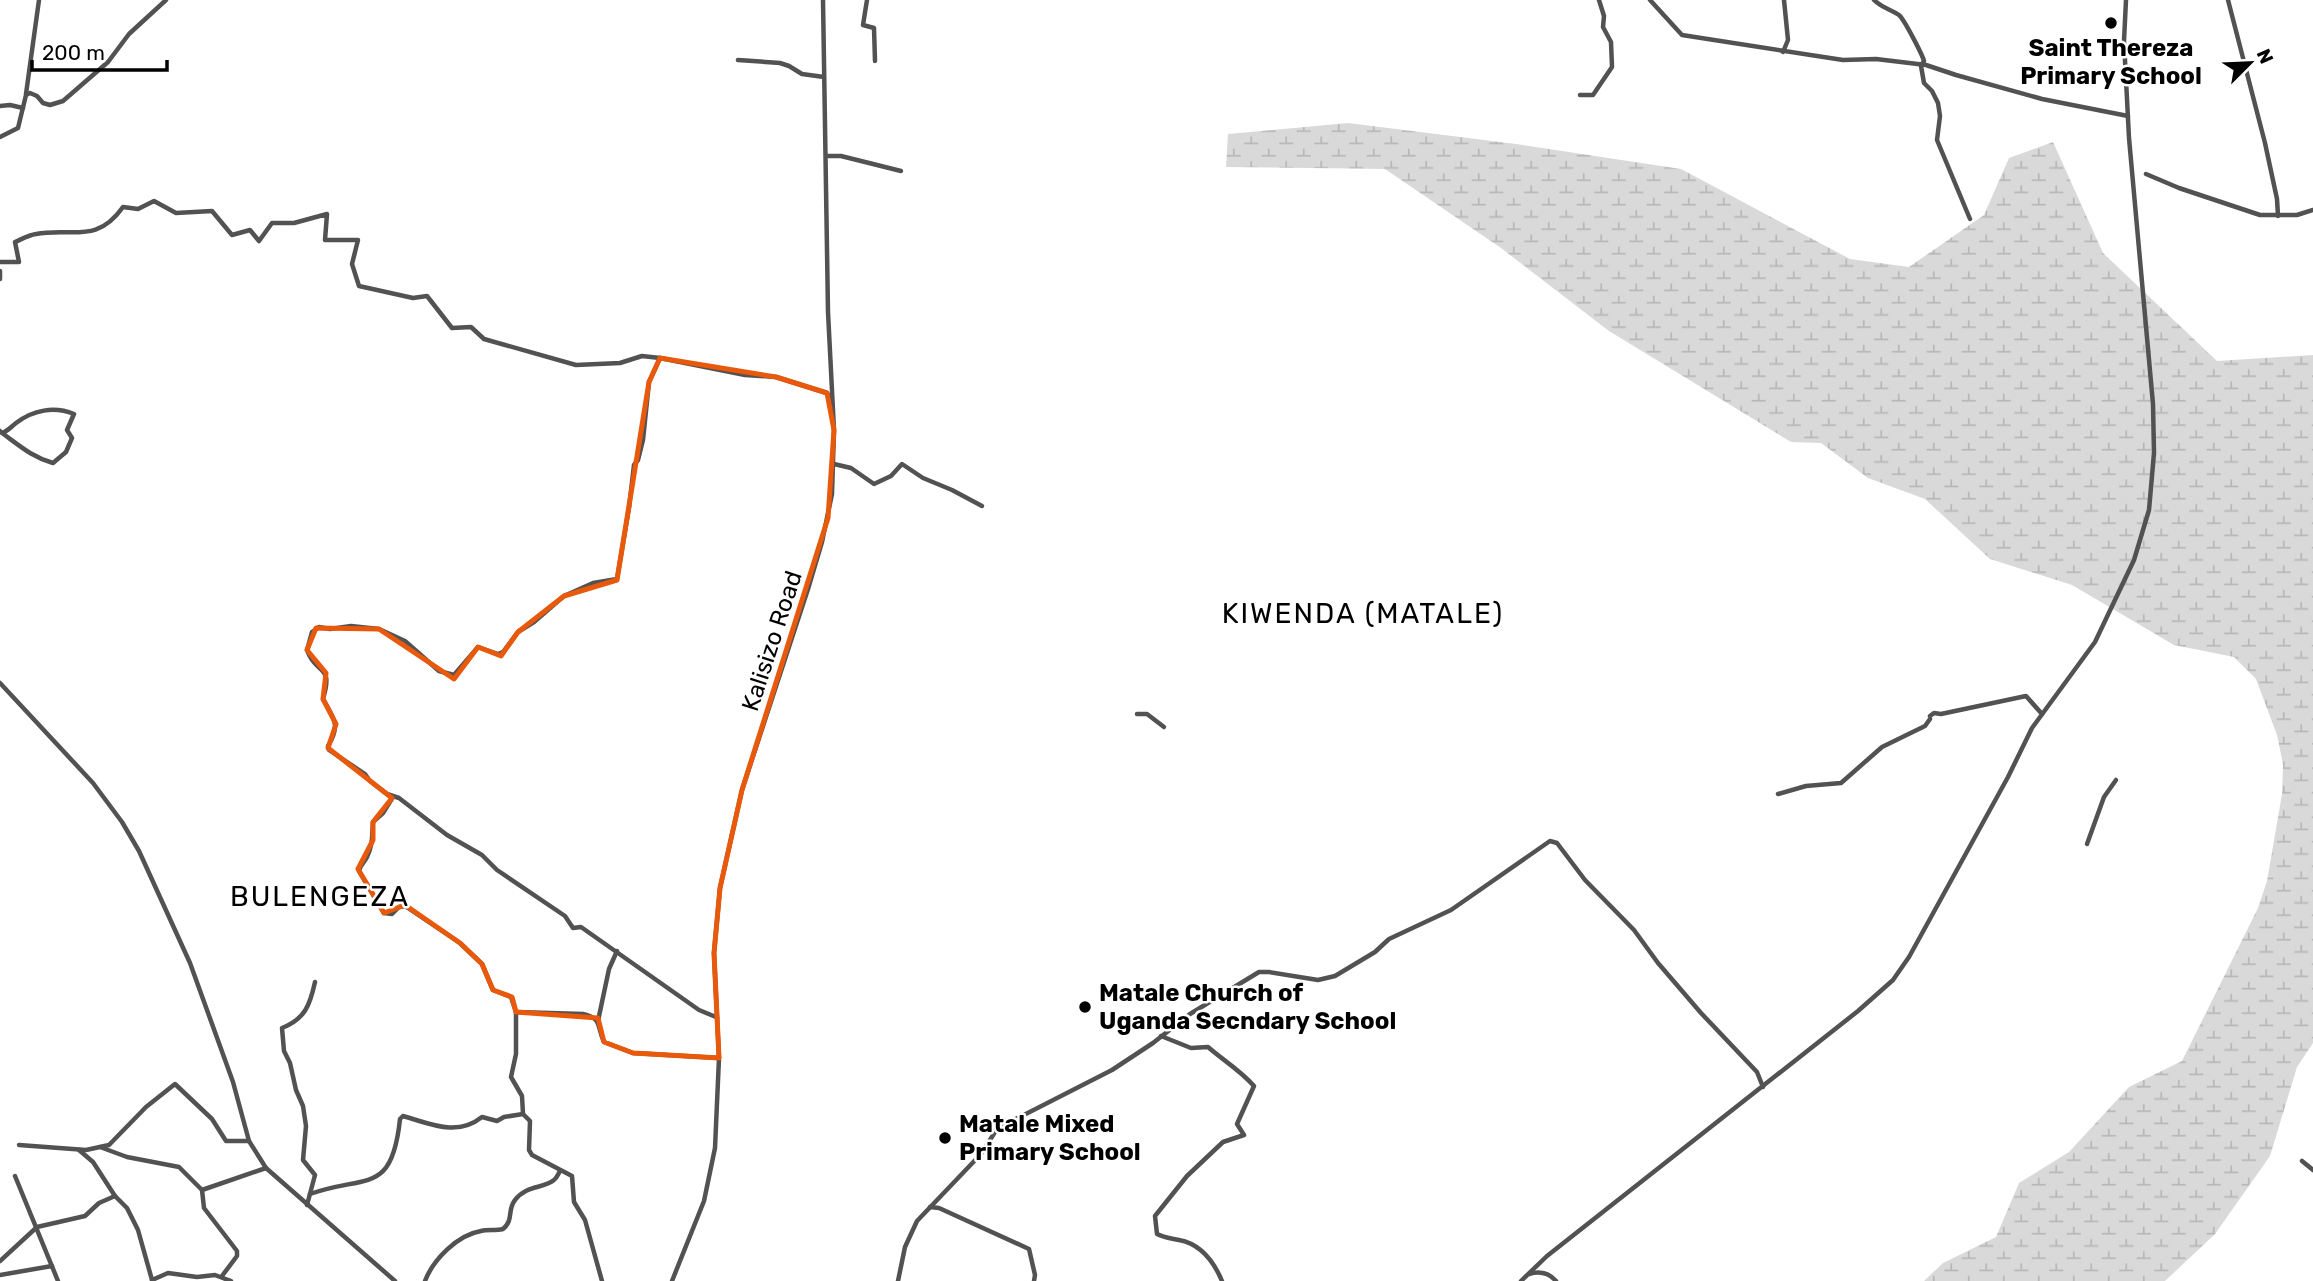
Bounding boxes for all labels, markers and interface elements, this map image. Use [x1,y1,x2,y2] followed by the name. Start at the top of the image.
[2103,15,2119,31] marker: Saint Thereza Primary School
[32,28,166,72] scale bar
[2215,28,2285,98] north arrow
[2020,34,2202,90] place label: Saint Thereza Primary School
[42,40,105,65] text: 200 m
[2252,45,2278,67] text: N
[736,567,808,715] street label: Kalisizo Road
[1222,597,1504,630] district label: KIWENDA (MATALE)
[230,880,410,913] district label: BULENGEZA
[1099,979,1396,1035] place label: Matale Church of Uganda Secndary School
[1077,999,1093,1015] marker: Matale Church of Uganda Secndary School
[959,1110,1141,1166] place label: Matale Mixed Primary School
[937,1130,953,1146] marker: Matale Mixed Primary School

